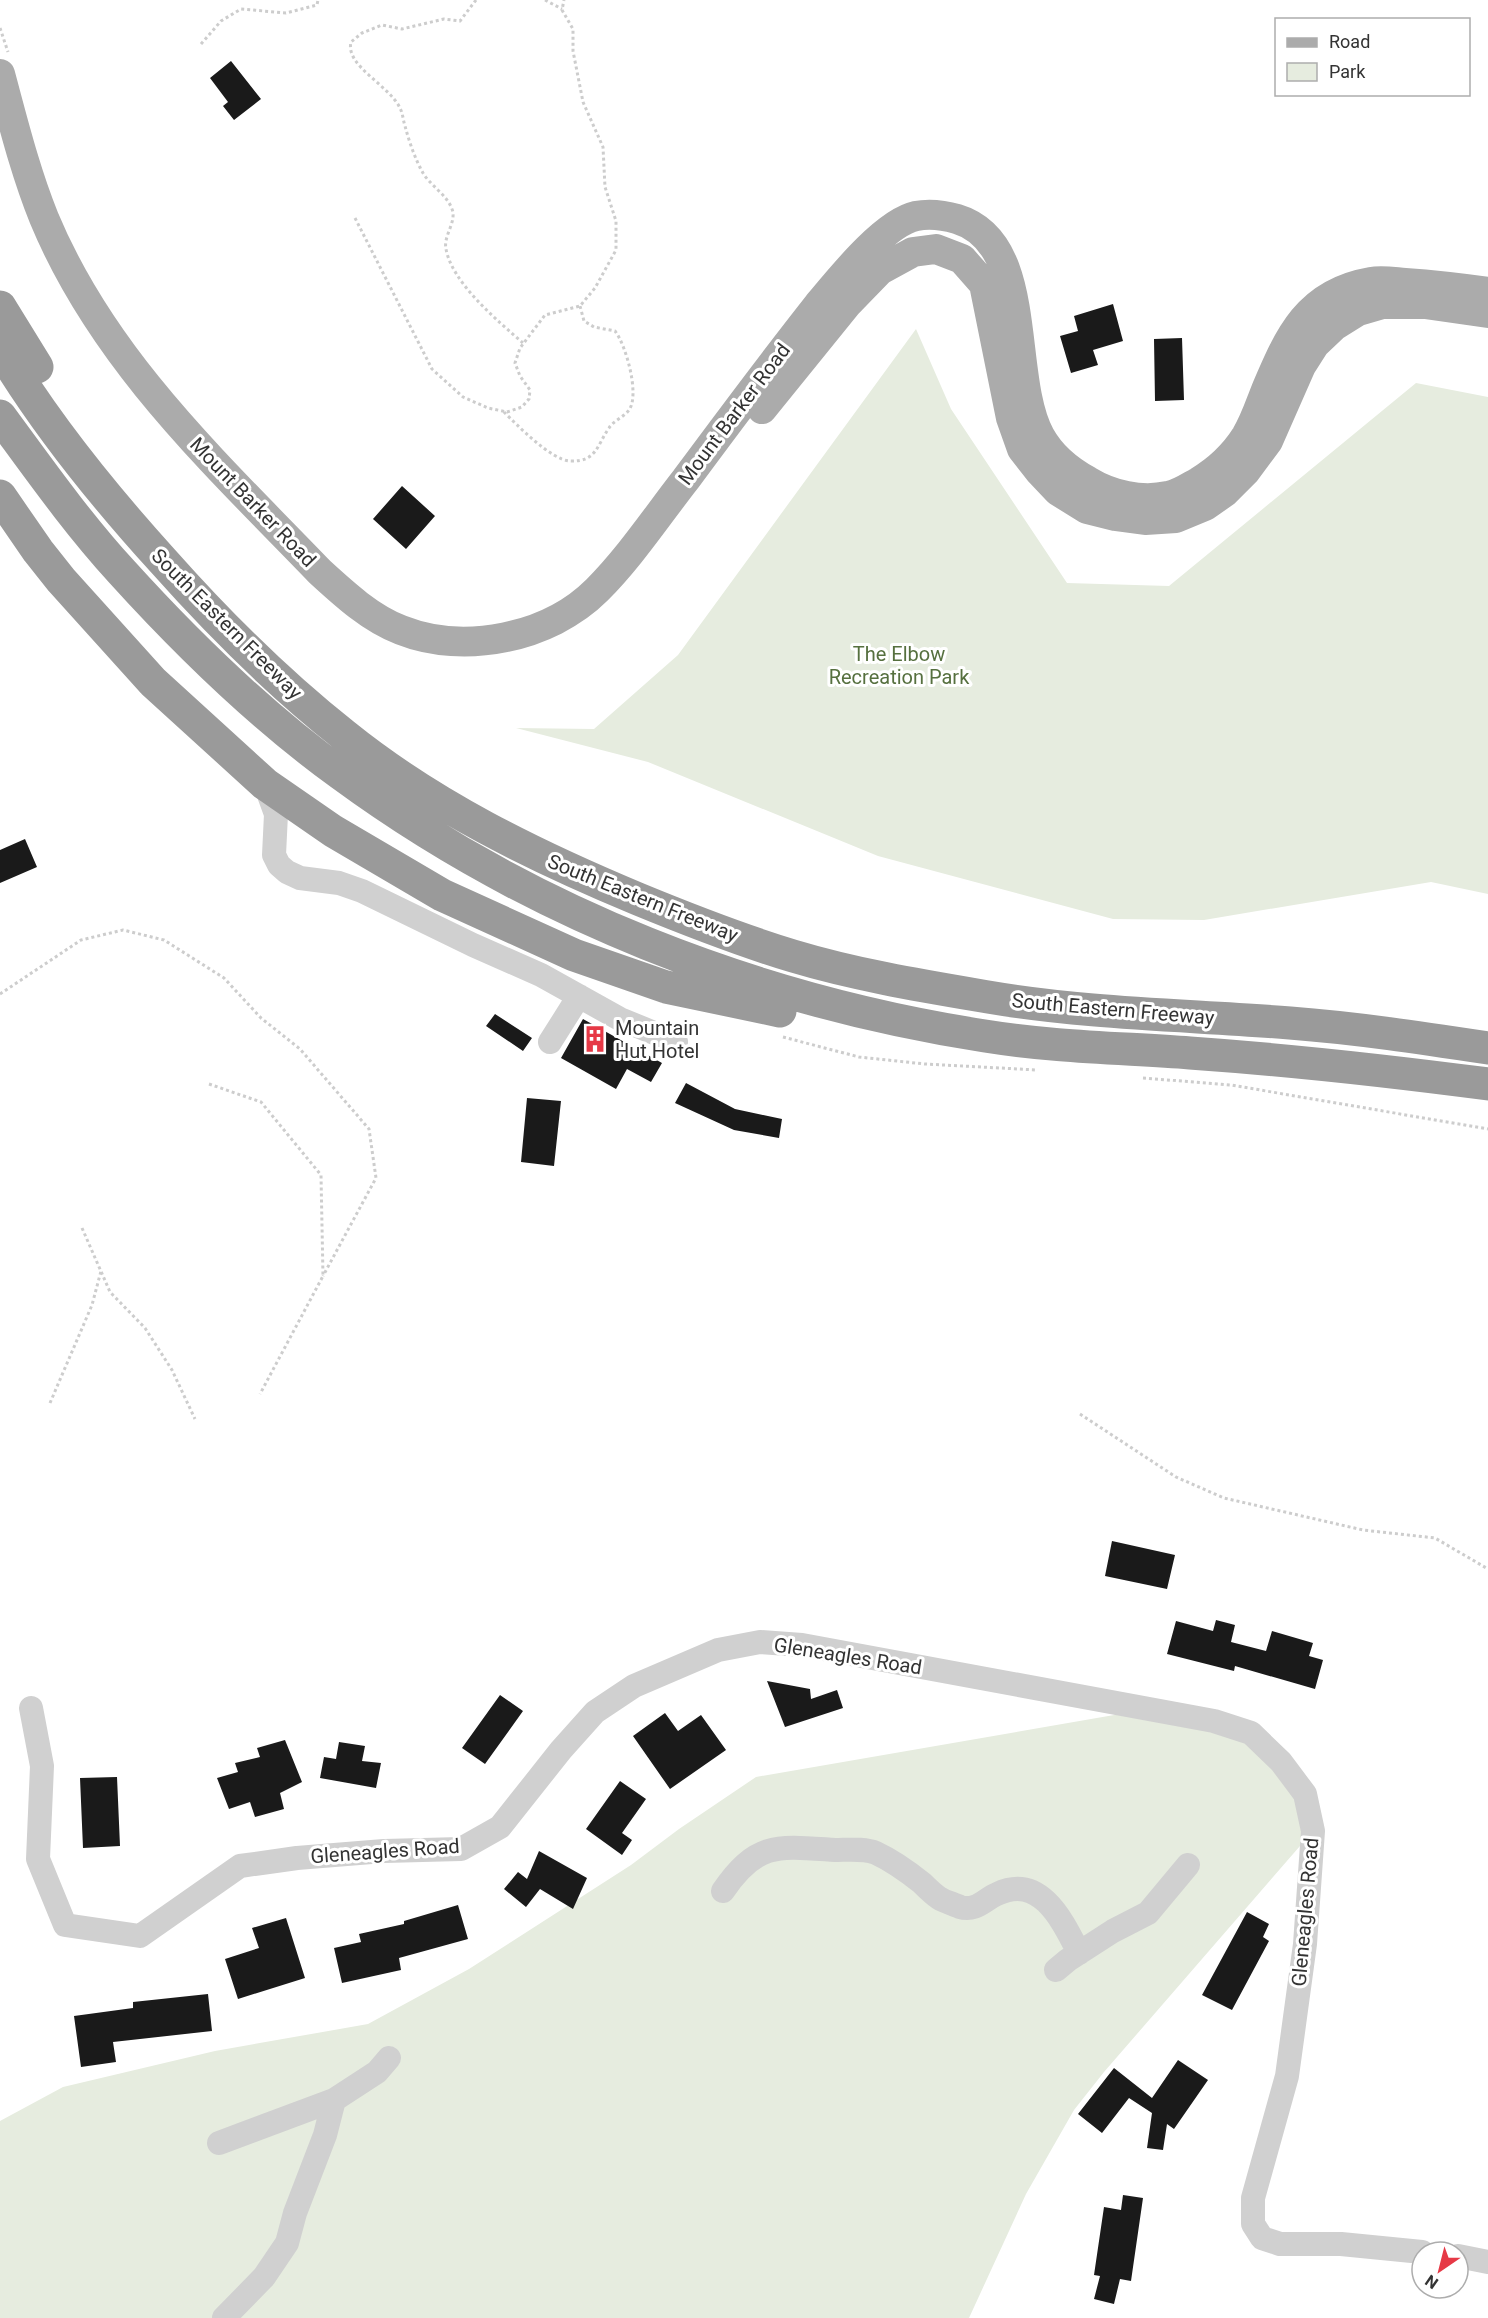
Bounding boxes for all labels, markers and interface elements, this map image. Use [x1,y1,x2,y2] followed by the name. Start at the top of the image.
[1275,18,1470,96] legend
[1329,31,1370,52] text: Road
[1329,61,1366,82] text: Park
[673,339,795,489] street label: Mount Barker Road
[185,432,321,572] street label: Mount Barker Road
[147,544,308,705] street label: South Eastern Freeway
[829,642,970,689] park label: The Elbow Recreation Park
[544,849,742,947] street label: South Eastern Freeway
[1011,988,1216,1030] street label: South Eastern Freeway
[615,1016,699,1063] place label: Mountain Hut Hotel
[580,1024,610,1054] building icon: Mountain Hut Hotel
[772,1632,924,1680] street label: Gleneagles Road
[310,1834,460,1868] street label: Gleneagles Road
[1287,1836,1323,1988] street label: Gleneagles Road
[1410,2240,1470,2300] north arrow
[1422,2271,1442,2293] text: N

